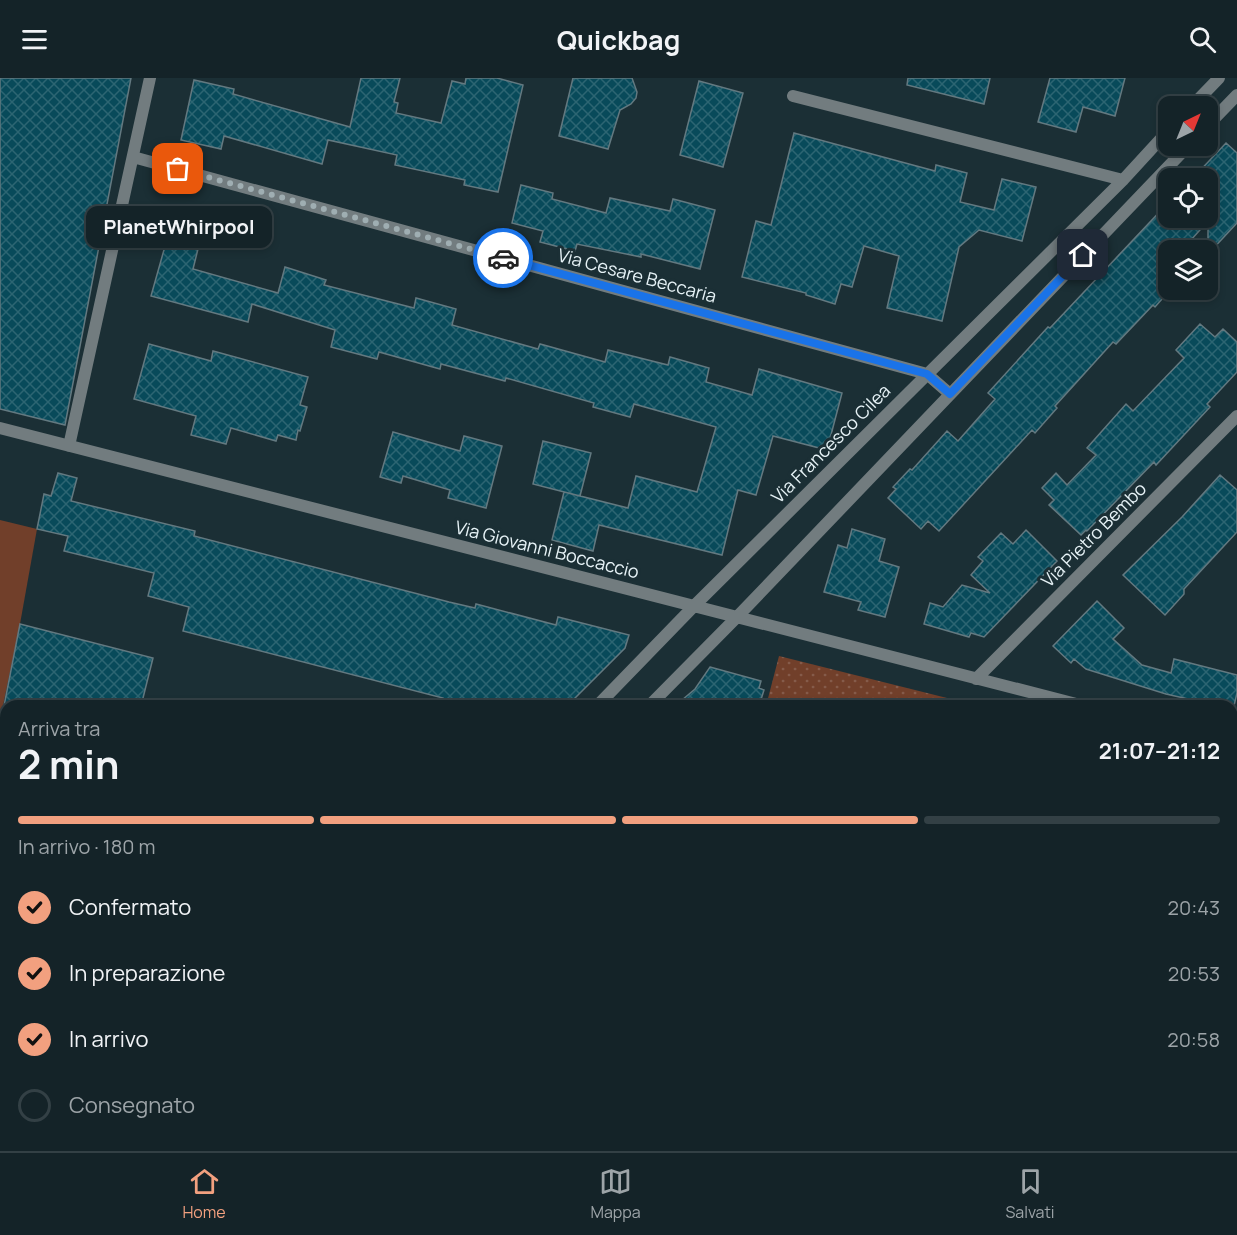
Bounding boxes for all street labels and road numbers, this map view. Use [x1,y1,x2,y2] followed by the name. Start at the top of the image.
[555,242,719,308] street label: Via Cesare Beccaria
[765,378,895,508] street label: Via Francesco Cilea
[1035,476,1151,592] street label: Via Pietro Bembo
[453,515,642,584] street label: Via Giovanni Boccaccio

